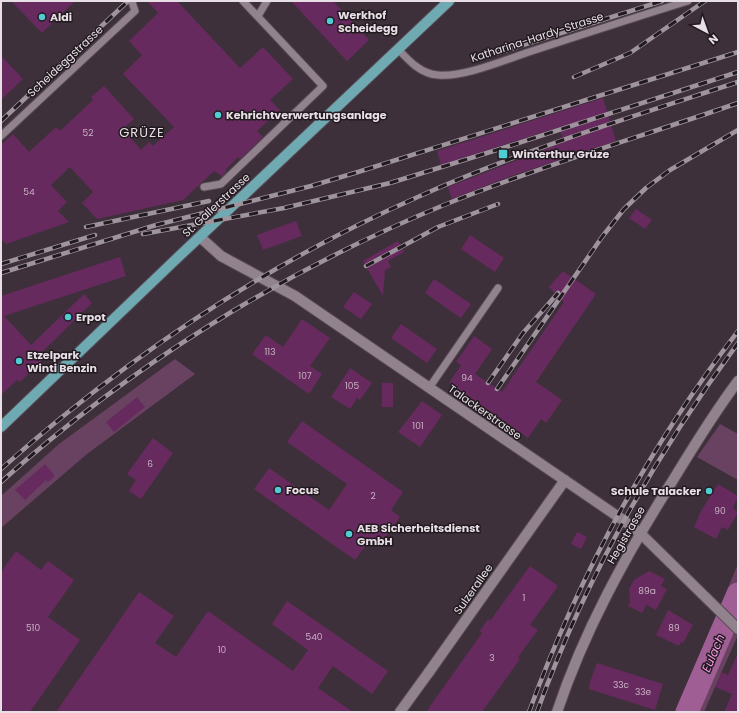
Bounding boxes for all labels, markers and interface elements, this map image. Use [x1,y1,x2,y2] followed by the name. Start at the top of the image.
[338,7,398,36] place label: Werkhof Scheidegg
[468,8,606,66] street label: Katharina-Hardy-Strasse
[50,9,72,25] place label: Aldi
[37,12,47,22] marker: Aldi
[687,12,727,52] north arrow
[325,16,335,26] marker: Werkhof Scheidegg
[24,21,107,100] street label: Scheideggstrasse
[705,31,722,48] text: N
[226,107,387,123] place label: Kehrichtverwertungsanlage
[213,110,223,120] marker: Kehrichtverwertungsanlage
[119,123,165,142] district label: GRÜZE
[83,127,93,139] house number: 52
[512,146,609,162] place label: Winterthur Grüze
[497,148,509,160] marker: Winterthur Grüze
[178,169,254,241] street label: St. Gallerstrasse
[23,186,35,198] house number: 54
[76,309,106,325] place label: Erpot
[63,312,73,322] marker: Erpot
[264,346,276,358] house number: 113
[27,347,97,376] place label: Etzelpark Winti Benzin
[14,356,24,366] marker: Etzelpark Winti Benzin
[298,370,312,382] house number: 107
[461,372,473,384] house number: 94
[345,380,359,392] house number: 105
[445,381,525,443] street label: Talackerstrasse
[412,420,424,432] house number: 101
[147,458,153,470] house number: 6
[286,482,319,498] place label: Focus
[611,483,701,499] place label: Schule Talacker
[273,485,283,495] marker: Focus
[704,486,714,496] marker: Schule Talacker
[370,490,376,502] house number: 2
[603,503,649,567] street label: Hegistrasse
[714,505,726,517] house number: 90
[357,520,480,549] place label: AEB Sicherheitsdienst GmbH
[344,529,354,539] marker: AEB Sicherheitsdienst GmbH
[450,560,496,618] street label: Sulzerallee
[638,585,656,597] house number: 89a
[523,592,526,604] house number: 1
[26,622,40,634] house number: 510
[668,622,680,634] house number: 89
[306,631,323,643] house number: 540
[697,631,729,675] water label: Eulach
[218,644,227,656] house number: 10
[489,652,495,664] house number: 3
[613,679,630,691] house number: 33c
[635,686,652,698] house number: 33e

